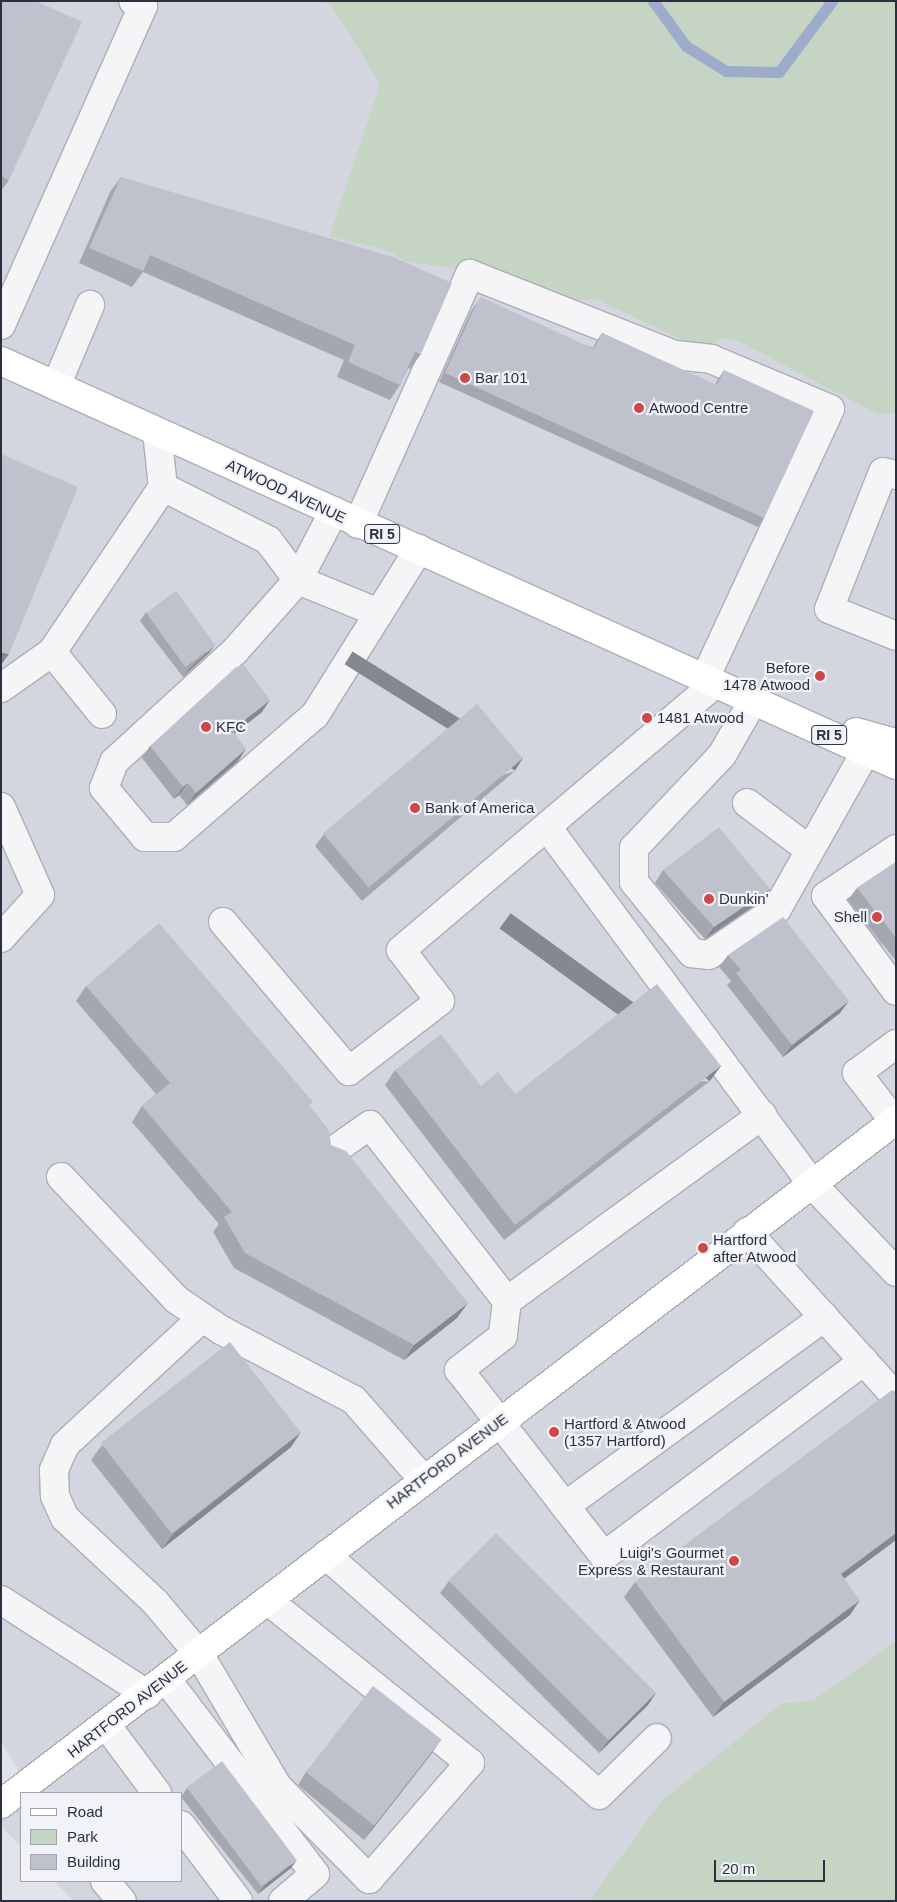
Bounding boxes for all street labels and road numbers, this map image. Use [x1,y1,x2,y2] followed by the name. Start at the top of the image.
[223,455,349,527] street label: ATWOOD AVENUE
[363,522,401,546] road number: RI 5
[810,724,848,746] road number: RI 5
[383,1409,511,1513] street label: HARTFORD AVENUE
[63,1656,191,1762] street label: HARTFORD AVENUE

